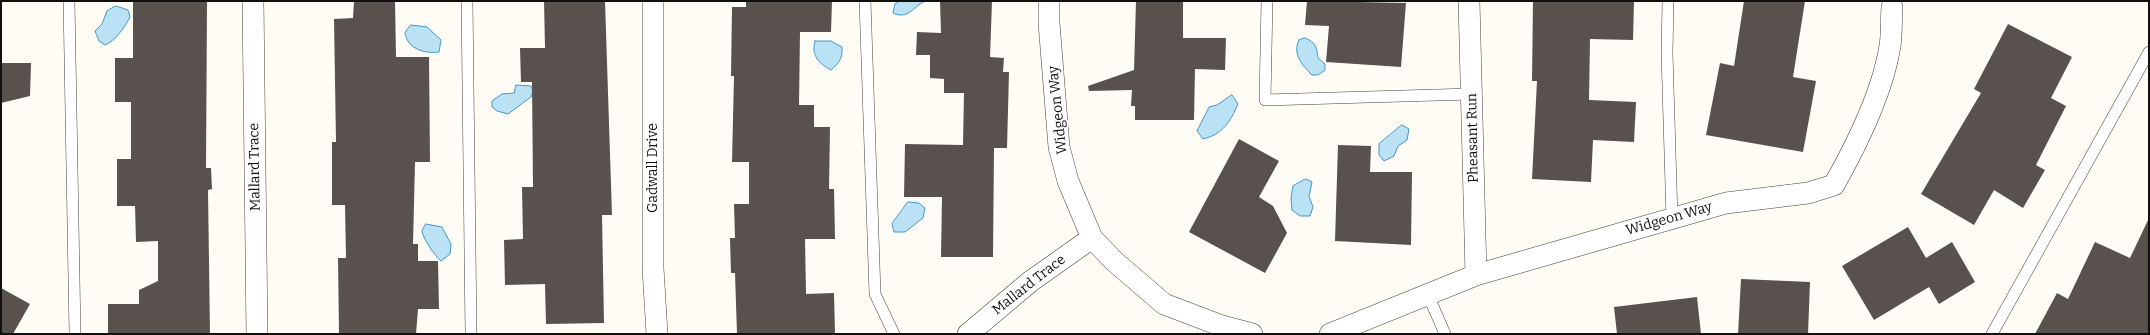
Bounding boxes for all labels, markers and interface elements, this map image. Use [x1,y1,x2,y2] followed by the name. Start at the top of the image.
[1045,65,1071,155] street label: Widgeon Way
[1464,93,1482,183] street label: Pheasant Run
[246,123,264,211] street label: Mallard Trace
[645,123,661,213] street label: Gadwall Drive
[1624,199,1714,239] street label: Widgeon Way
[989,251,1069,319] street label: Mallard Trace

